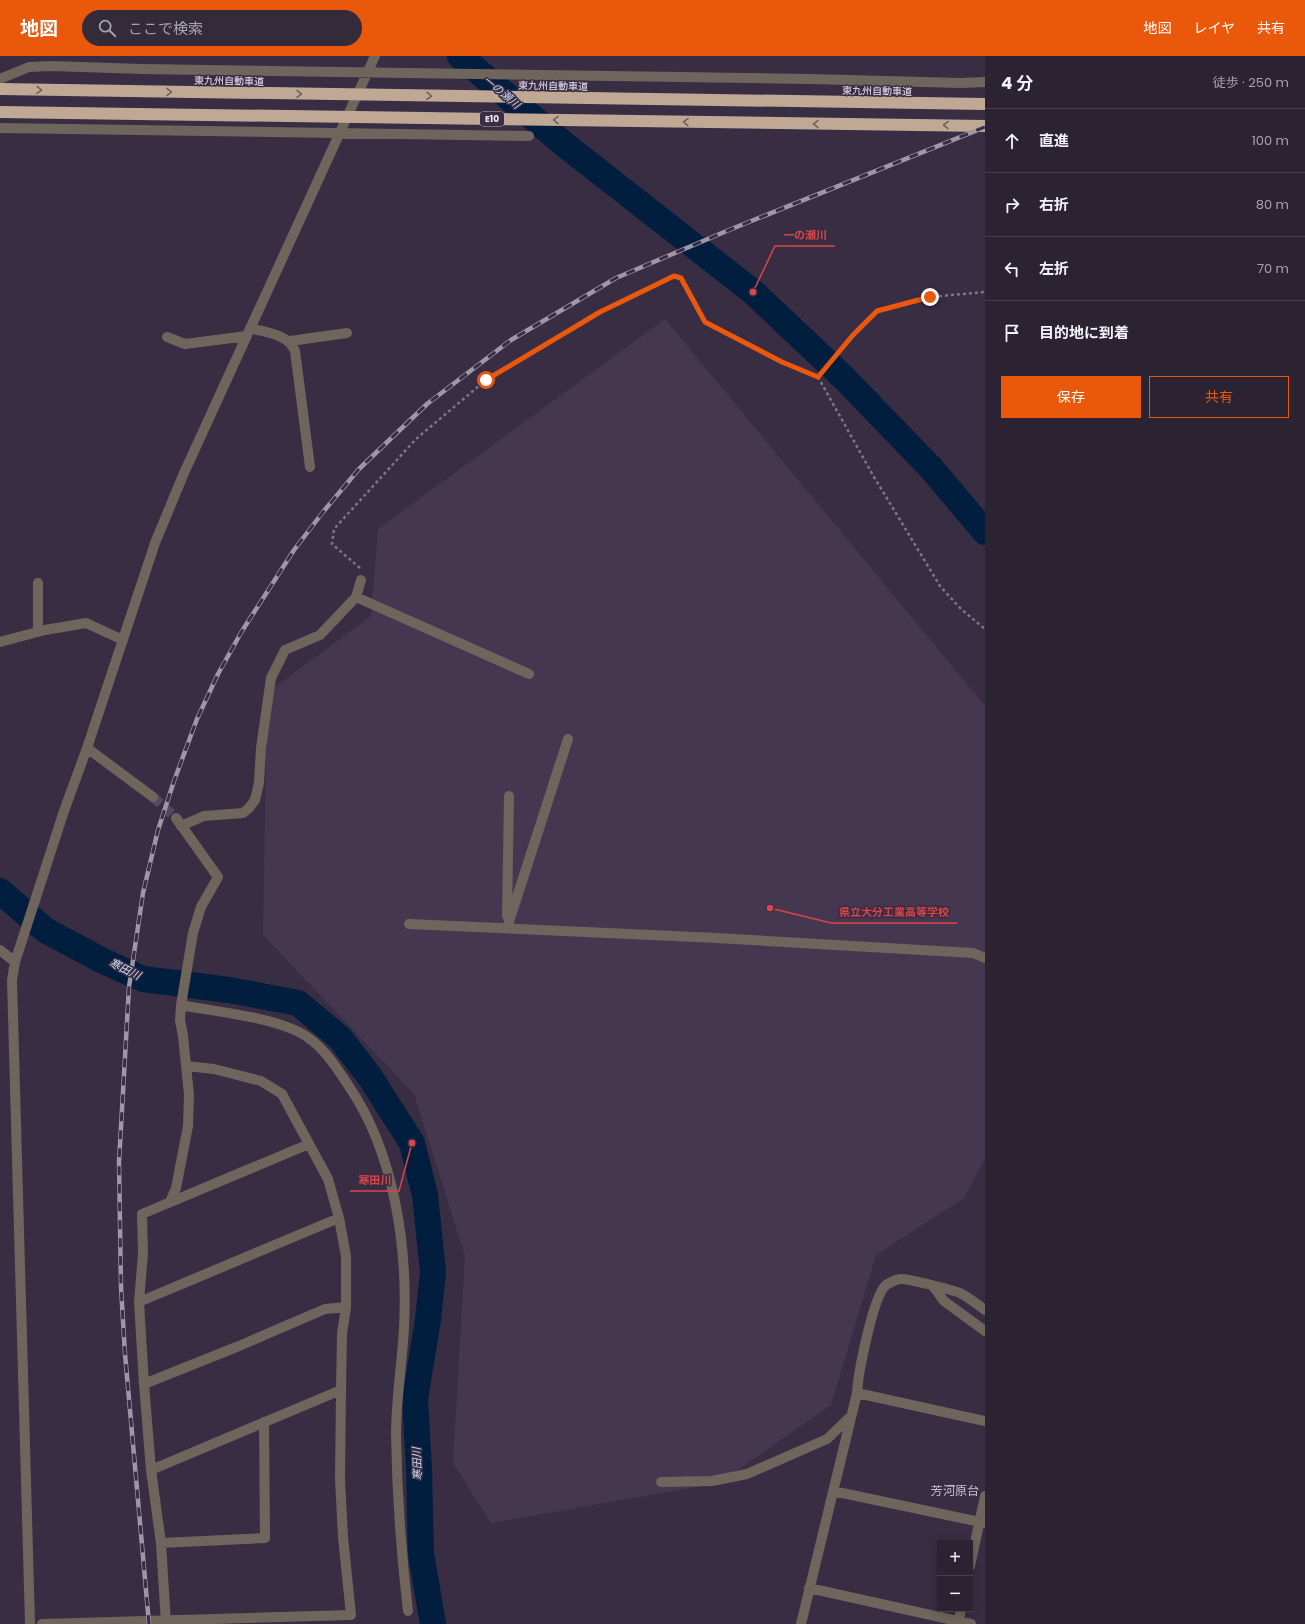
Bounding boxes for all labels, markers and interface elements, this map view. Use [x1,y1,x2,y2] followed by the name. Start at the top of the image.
[82,10,362,46] search box
[20,15,58,42] text: 地図
[96,17,118,39] icon: search
[128,18,203,39] text: ここで検索
[1143,18,1171,38] text: 地図
[1193,18,1235,38] text: レイヤ
[1257,18,1285,38] text: 共有
[1001,71,1033,95] text: 4 分
[480,72,525,113] water label: 一の瀬川
[194,73,264,89] street label: 東九州自動車道
[1213,73,1289,92] text: 徒歩 · 250 m
[518,78,588,94] street label: 東九州自動車道
[842,83,912,99] street label: 東九州自動車道
[36,86,42,94] one-way arrow
[166,88,172,96] one-way arrow
[296,90,302,98] one-way arrow
[426,92,432,100] one-way arrow
[480,112,504,126] road number: E10
[553,116,559,124] one-way arrow
[683,118,689,126] one-way arrow
[813,120,819,128] one-way arrow
[943,121,949,130] one-way arrow
[1001,130,1023,152] icon: ahead
[1039,130,1069,151] text: 直進
[1252,131,1289,150] text: 100 m
[1001,194,1023,216] icon: right
[1039,194,1069,215] text: 右折
[1256,195,1289,214] text: 80 m
[775,223,835,246] callout: 一の瀬川
[783,227,827,243] text: 一の瀬川
[1001,258,1023,280] icon: left
[1039,258,1069,279] text: 左折
[1257,259,1289,278] text: 70 m
[921,288,939,306] route end
[1001,322,1023,344] icon: arrive
[1039,322,1129,343] text: 目的地に到着
[477,371,495,389] route start
[1001,376,1141,418] button: 保存
[1149,376,1289,418] button: 共有
[831,900,957,923] callout: 県立大分工業高等学校
[839,904,949,920] text: 県立大分工業高等学校
[107,955,144,984] water label: 寒田川
[350,1168,399,1191] callout: 寒田川
[359,1172,392,1188] text: 寒田川
[408,1446,426,1481] water label: 寒田川
[931,1482,979,1499] district label: 芳河原台
[937,1540,973,1612] map controls
[937,1540,973,1576] button: +
[937,1576,973,1612] button: −

